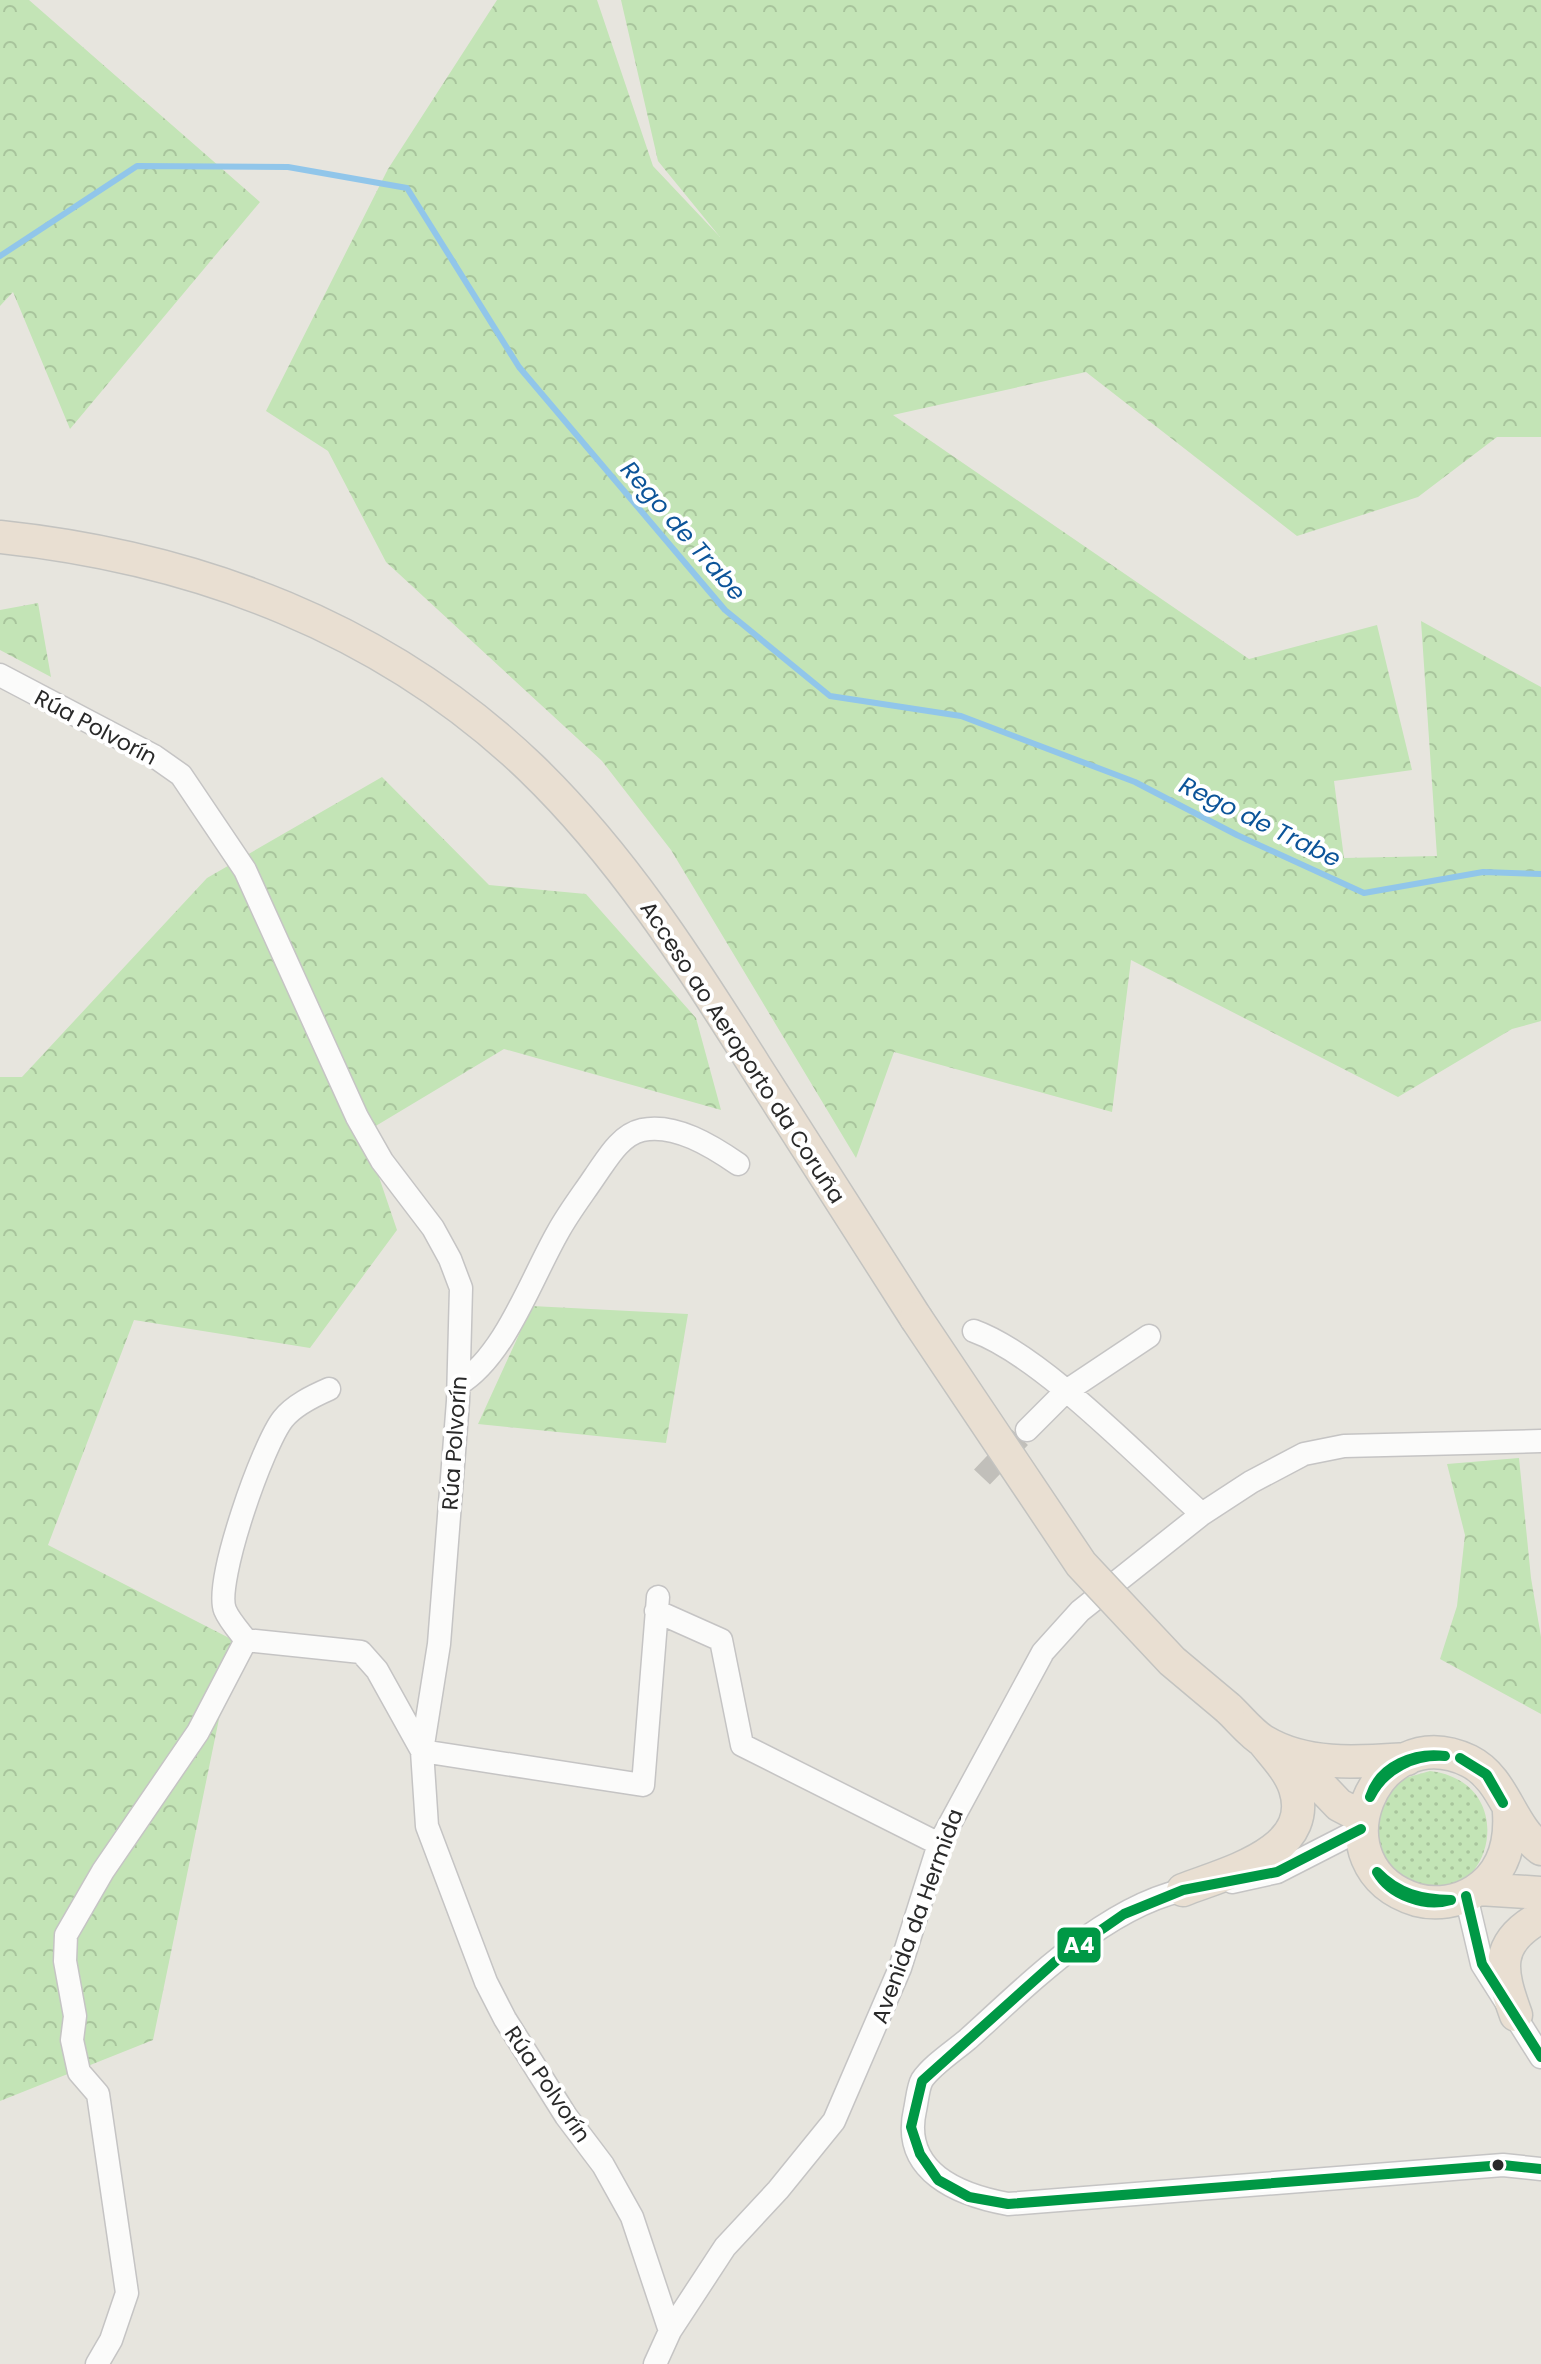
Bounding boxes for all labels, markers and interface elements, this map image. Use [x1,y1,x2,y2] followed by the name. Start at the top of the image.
[613,454,754,608] water label: Rego de Trabe
[29,682,162,773] street label: Rúa Polvorín
[1174,768,1347,875] water label: Rego de Trabe
[633,895,852,1210] street label: Acceso ao Aeroporto da Coruña
[434,1375,475,1511] street label: Rúa Polvorín
[864,1804,971,2028] street label: Avenida da Hermida
[1056,1926,1102,1964] line badge: A4
[1063,1930,1095,1961] text: A4
[497,2020,598,2149] street label: Rúa Polvorín
[1490,2157,1506,2173] unlabelled marker

